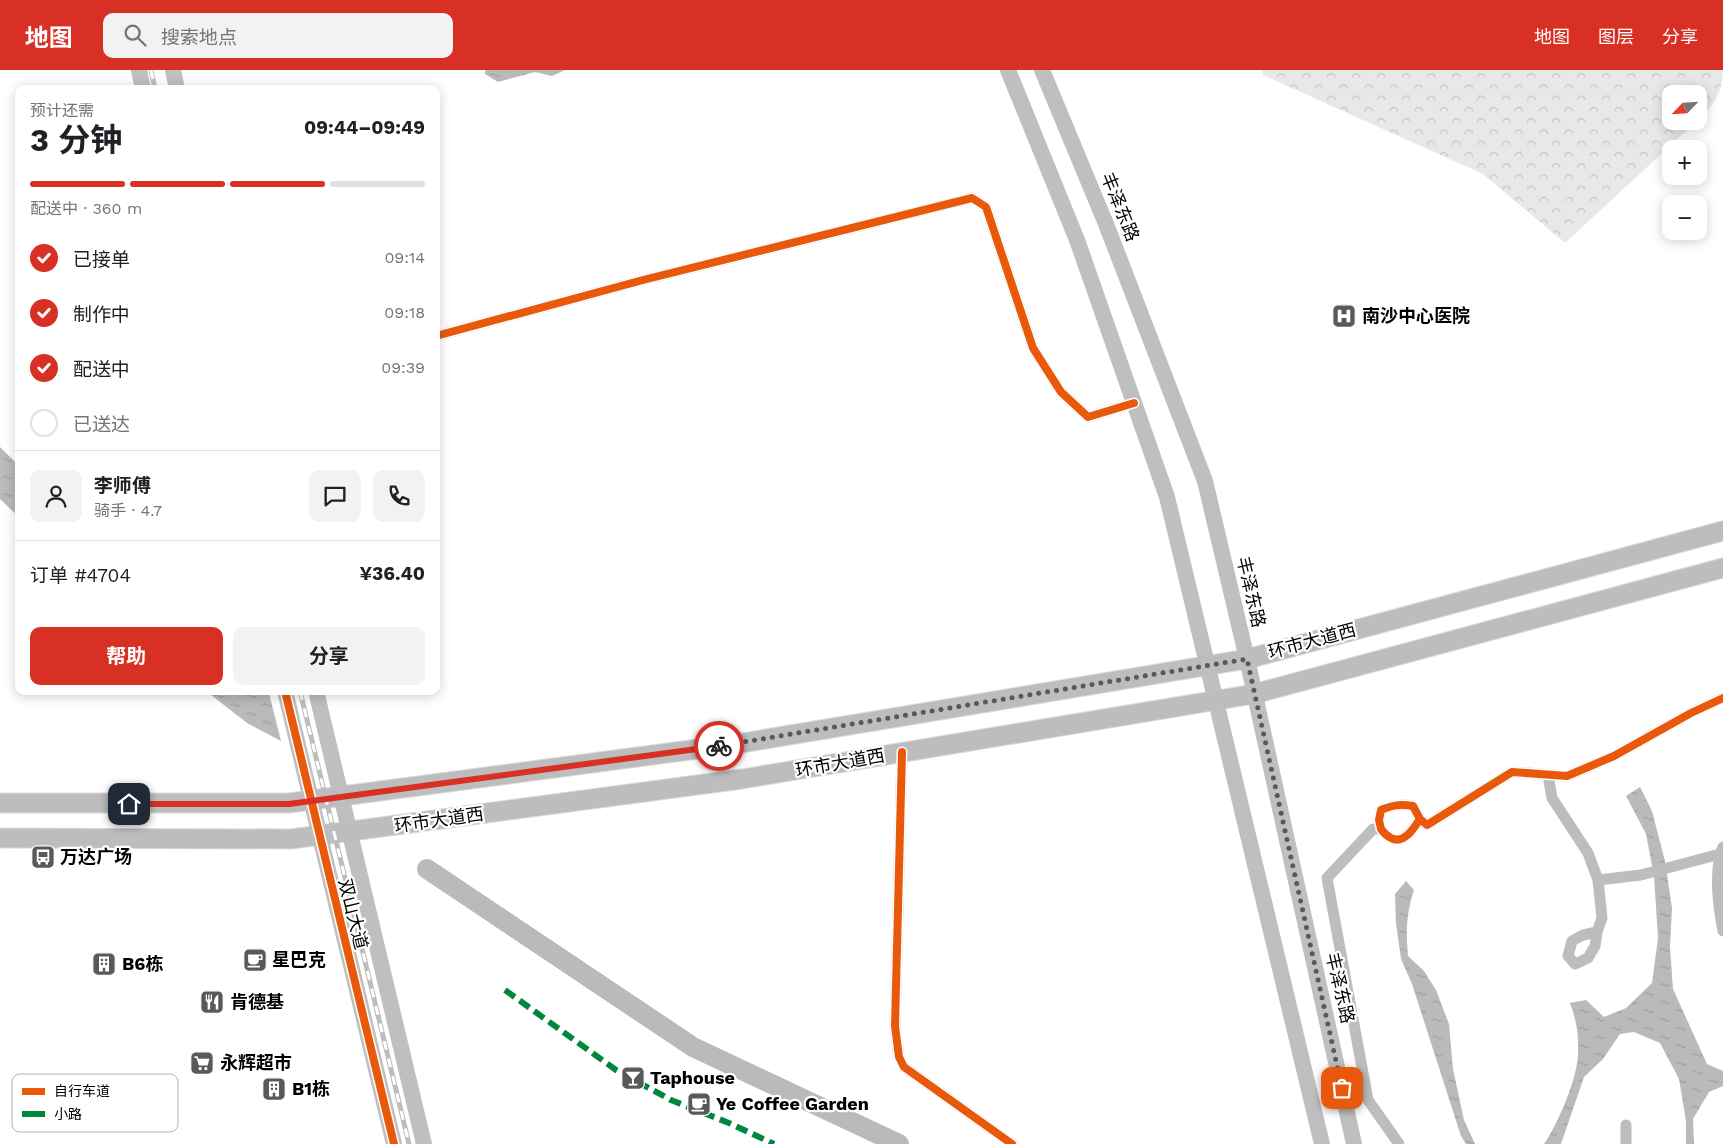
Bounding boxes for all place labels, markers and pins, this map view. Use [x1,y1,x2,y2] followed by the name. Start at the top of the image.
[1331,303,1357,329] hospital icon: 南沙中心医院
[1362,305,1470,326] place label: 南沙中心医院
[108,783,150,825] pin
[30,844,56,870] bus stop icon: 万达广场
[60,846,132,867] place label: 万达广场
[242,947,268,973] cafe icon: 星巴克
[272,949,326,970] place label: 星巴克
[91,951,117,977] building icon: B6栋
[122,953,163,974] place label: B6栋
[199,989,225,1015] restaurant icon: 肯德基
[230,991,284,1012] place label: 肯德基
[189,1050,215,1076] supermarket icon: 永辉超市
[220,1052,292,1073] place label: 永辉超市
[620,1065,646,1091] bar icon: Taphouse
[650,1067,735,1088] place label: Taphouse
[1321,1067,1363,1109] pin
[261,1076,287,1102] building icon: B1栋
[292,1078,330,1099] place label: B1栋
[686,1091,712,1117] cafe icon: Ye Coffee Garden
[716,1093,869,1114] place label: Ye Coffee Garden

